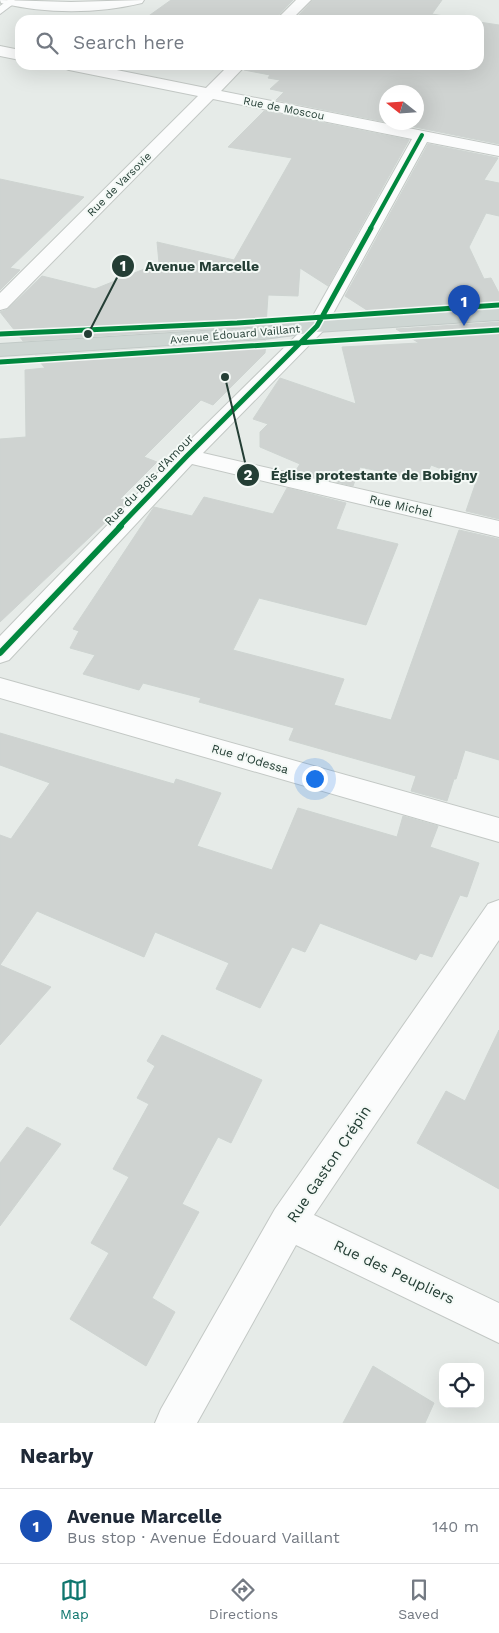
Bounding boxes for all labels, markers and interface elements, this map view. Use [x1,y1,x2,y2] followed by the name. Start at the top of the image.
[15,15,484,70] search box
[33,29,61,57] icon: search
[73,31,184,54] text: Search here
[379,85,424,130] north arrow
[242,94,326,123] street label: Rue de Moscou
[85,150,154,219] street label: Rue de Varsovie
[110,251,269,280] callout: Avenue Marcelle
[120,257,126,275] text: 1
[145,258,259,274] text: Avenue Marcelle
[448,285,480,326] pin: 1
[169,321,301,347] street label: Avenue Édouard Vaillant
[102,431,196,529] street label: Rue du Bois d'Amour
[236,461,487,490] callout: Église protestante de Bobigny
[244,466,253,484] text: 2
[271,467,477,483] text: Église protestante de Bobigny
[368,492,434,520] street label: Rue Michel
[210,741,290,777] street label: Rue d'Odessa
[302,766,328,792] your location
[283,1102,375,1226] street label: Rue Gaston Crépin
[331,1236,457,1308] street label: Rue des Peupliers
[439,1363,484,1408] map controls
[439,1363,484,1408] button: locate
[20,1443,93,1468] text: Nearby
[67,1505,222,1528] text: Avenue Marcelle
[33,1517,39,1536] text: 1
[432,1517,479,1536] text: 140 m
[67,1528,340,1547] text: Bus stop · Avenue Édouard Vaillant
[60,1576,89,1622] tab: Map
[209,1576,278,1622] tab: Directions
[398,1576,439,1622] tab: Saved

